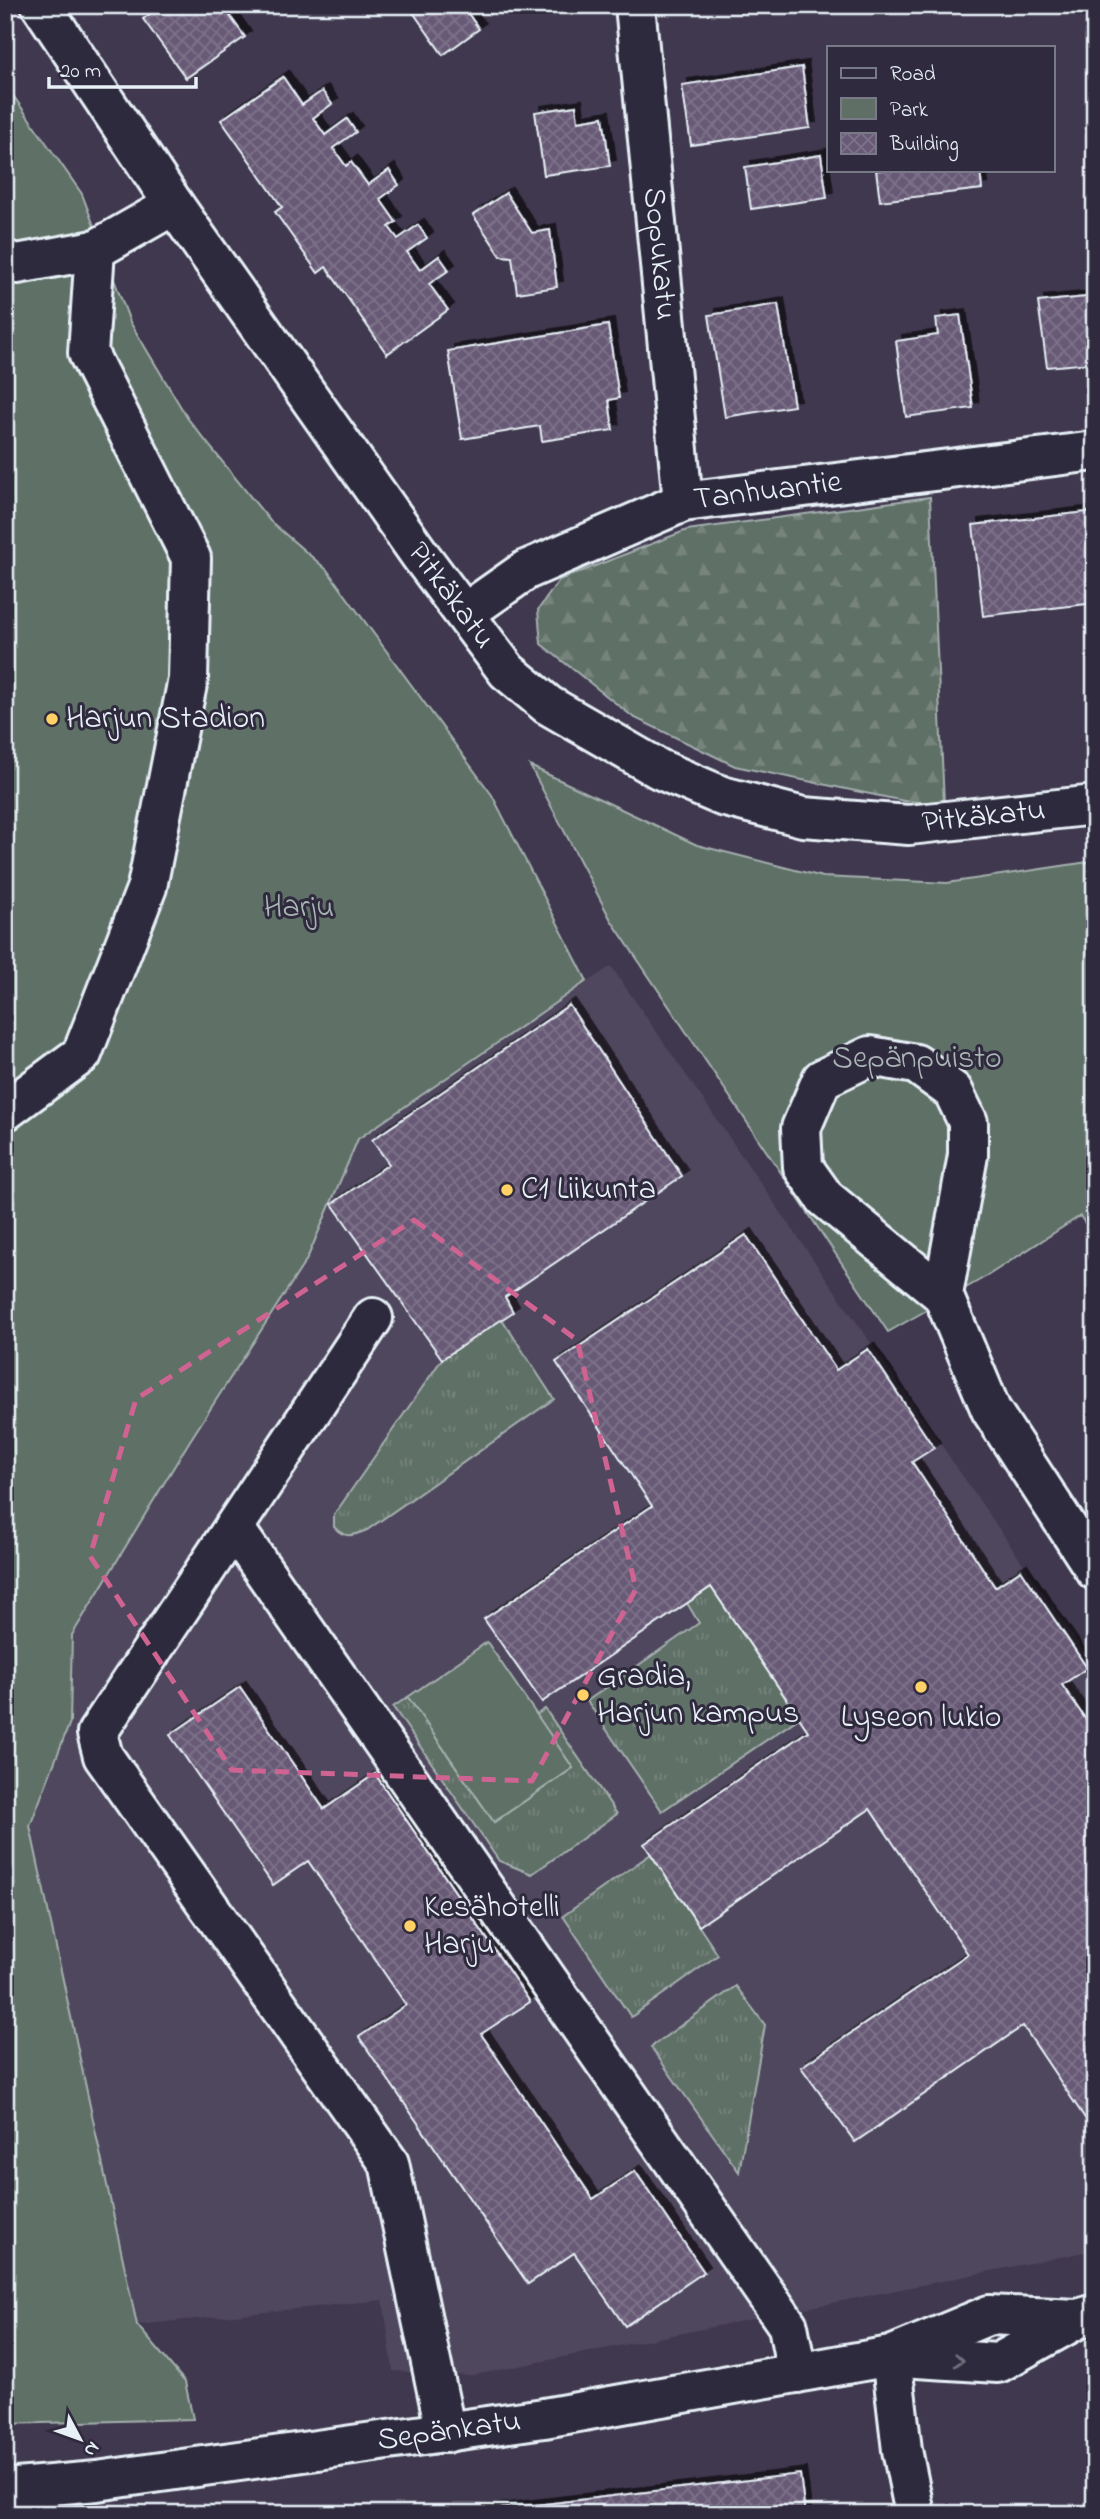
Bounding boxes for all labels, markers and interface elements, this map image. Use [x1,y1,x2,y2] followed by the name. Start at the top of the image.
[49,46,196,90] scale bar
[827,46,1054,172] legend
[60,57,101,87] text: 20 m
[890,60,936,90] text: Road
[890,96,929,126] text: Park
[889,130,959,162] text: Building
[629,185,689,322] street label: Sopukatu
[691,459,845,524] street label: Tanhuantie
[395,533,507,659] street label: Pitkäkatu
[66,696,265,743] place label: Harjun Stadion
[44,711,60,727] marker: Harjun Stadion
[920,787,1048,847] street label: Pitkäkatu
[264,885,334,932] park label: Harju
[832,1036,1002,1083] park label: Sepänpuisto
[521,1167,656,1214] place label: C1 Liikunta
[499,1182,515,1198] marker: C1 Liikunta
[597,1654,799,1738] place label: Gradia, Harjun kampus
[913,1679,929,1695] marker: Lyseon lukio
[575,1687,591,1703] marker: Gradia, Harjun kampus
[841,1695,1001,1742] place label: Lyseon lukio
[424,1885,560,1969] place label: Kesähotelli Harju
[402,1918,418,1934] marker: Kesähotelli Harju
[954,2353,965,2368] one-way arrow
[374,2398,524,2465] street label: Sepänkatu
[46,2404,116,2474] north arrow
[76,2435,105,2462] text: N

